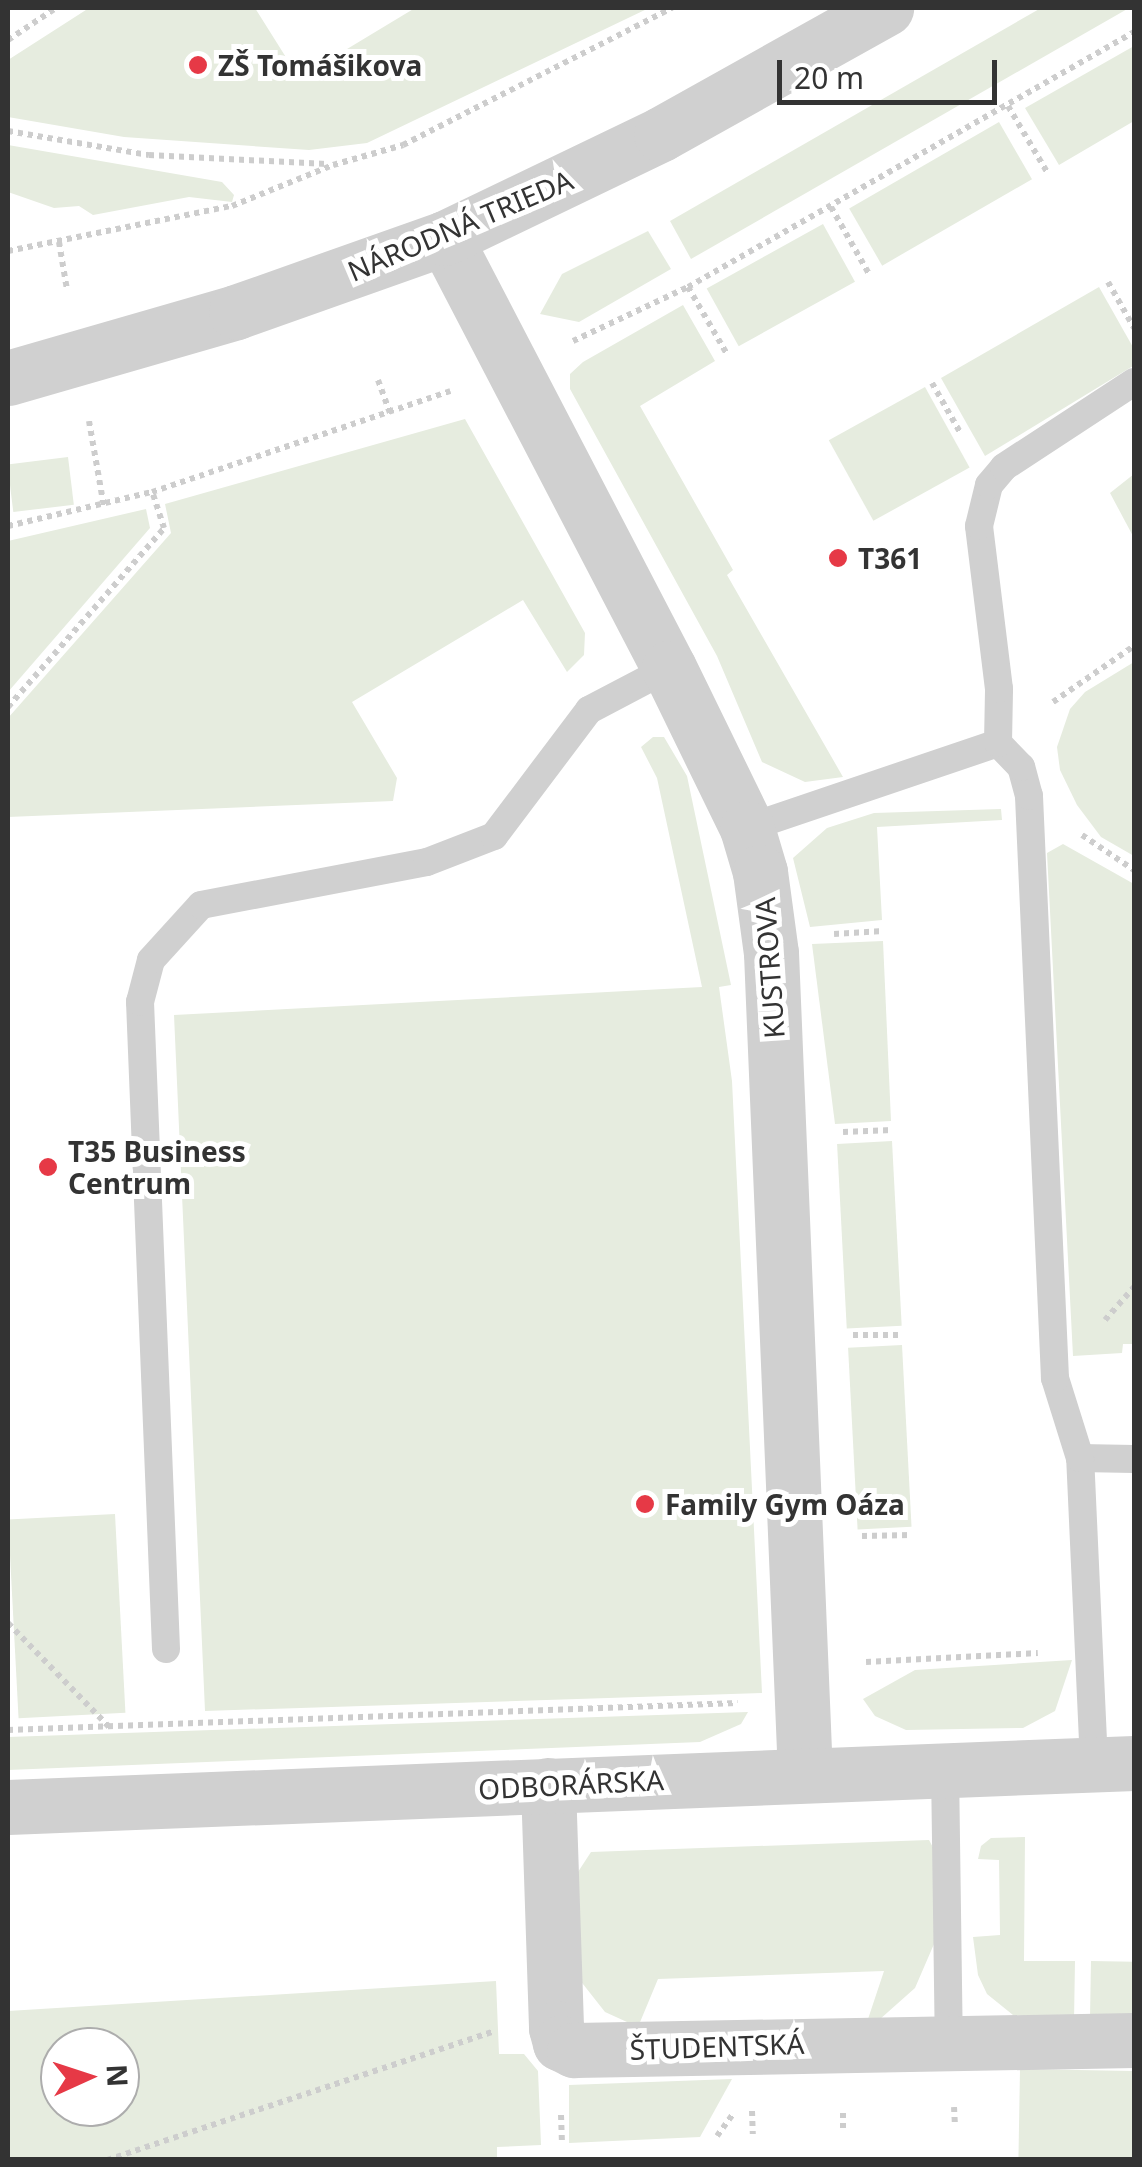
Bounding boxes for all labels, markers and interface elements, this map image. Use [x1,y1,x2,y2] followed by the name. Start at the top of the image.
[782,40,1002,102] scale bar
[218,48,422,82] place label: ZŠ Tomášikova
[187,54,209,76] marker: ZŠ Tomášikova
[794,57,864,98] text: 20 m
[342,162,578,288] street label: NÁRODNÁ TRIEDA
[858,541,922,575] place label: T361
[827,547,849,569] marker: T361
[747,896,791,1040] street label: KUSTROVA
[68,1134,246,1200] place label: T35 Business Centrum
[37,1156,59,1178] marker: T35 Business Centrum
[665,1487,905,1521] place label: Family Gym Oáza
[634,1493,656,1515] marker: Family Gym Oáza
[477,1762,665,1806] street label: ODBORÁRSKA
[629,2026,805,2066] street label: ŠTUDENTSKÁ
[40,2027,140,2127] north arrow
[98,2063,138,2088] text: N

